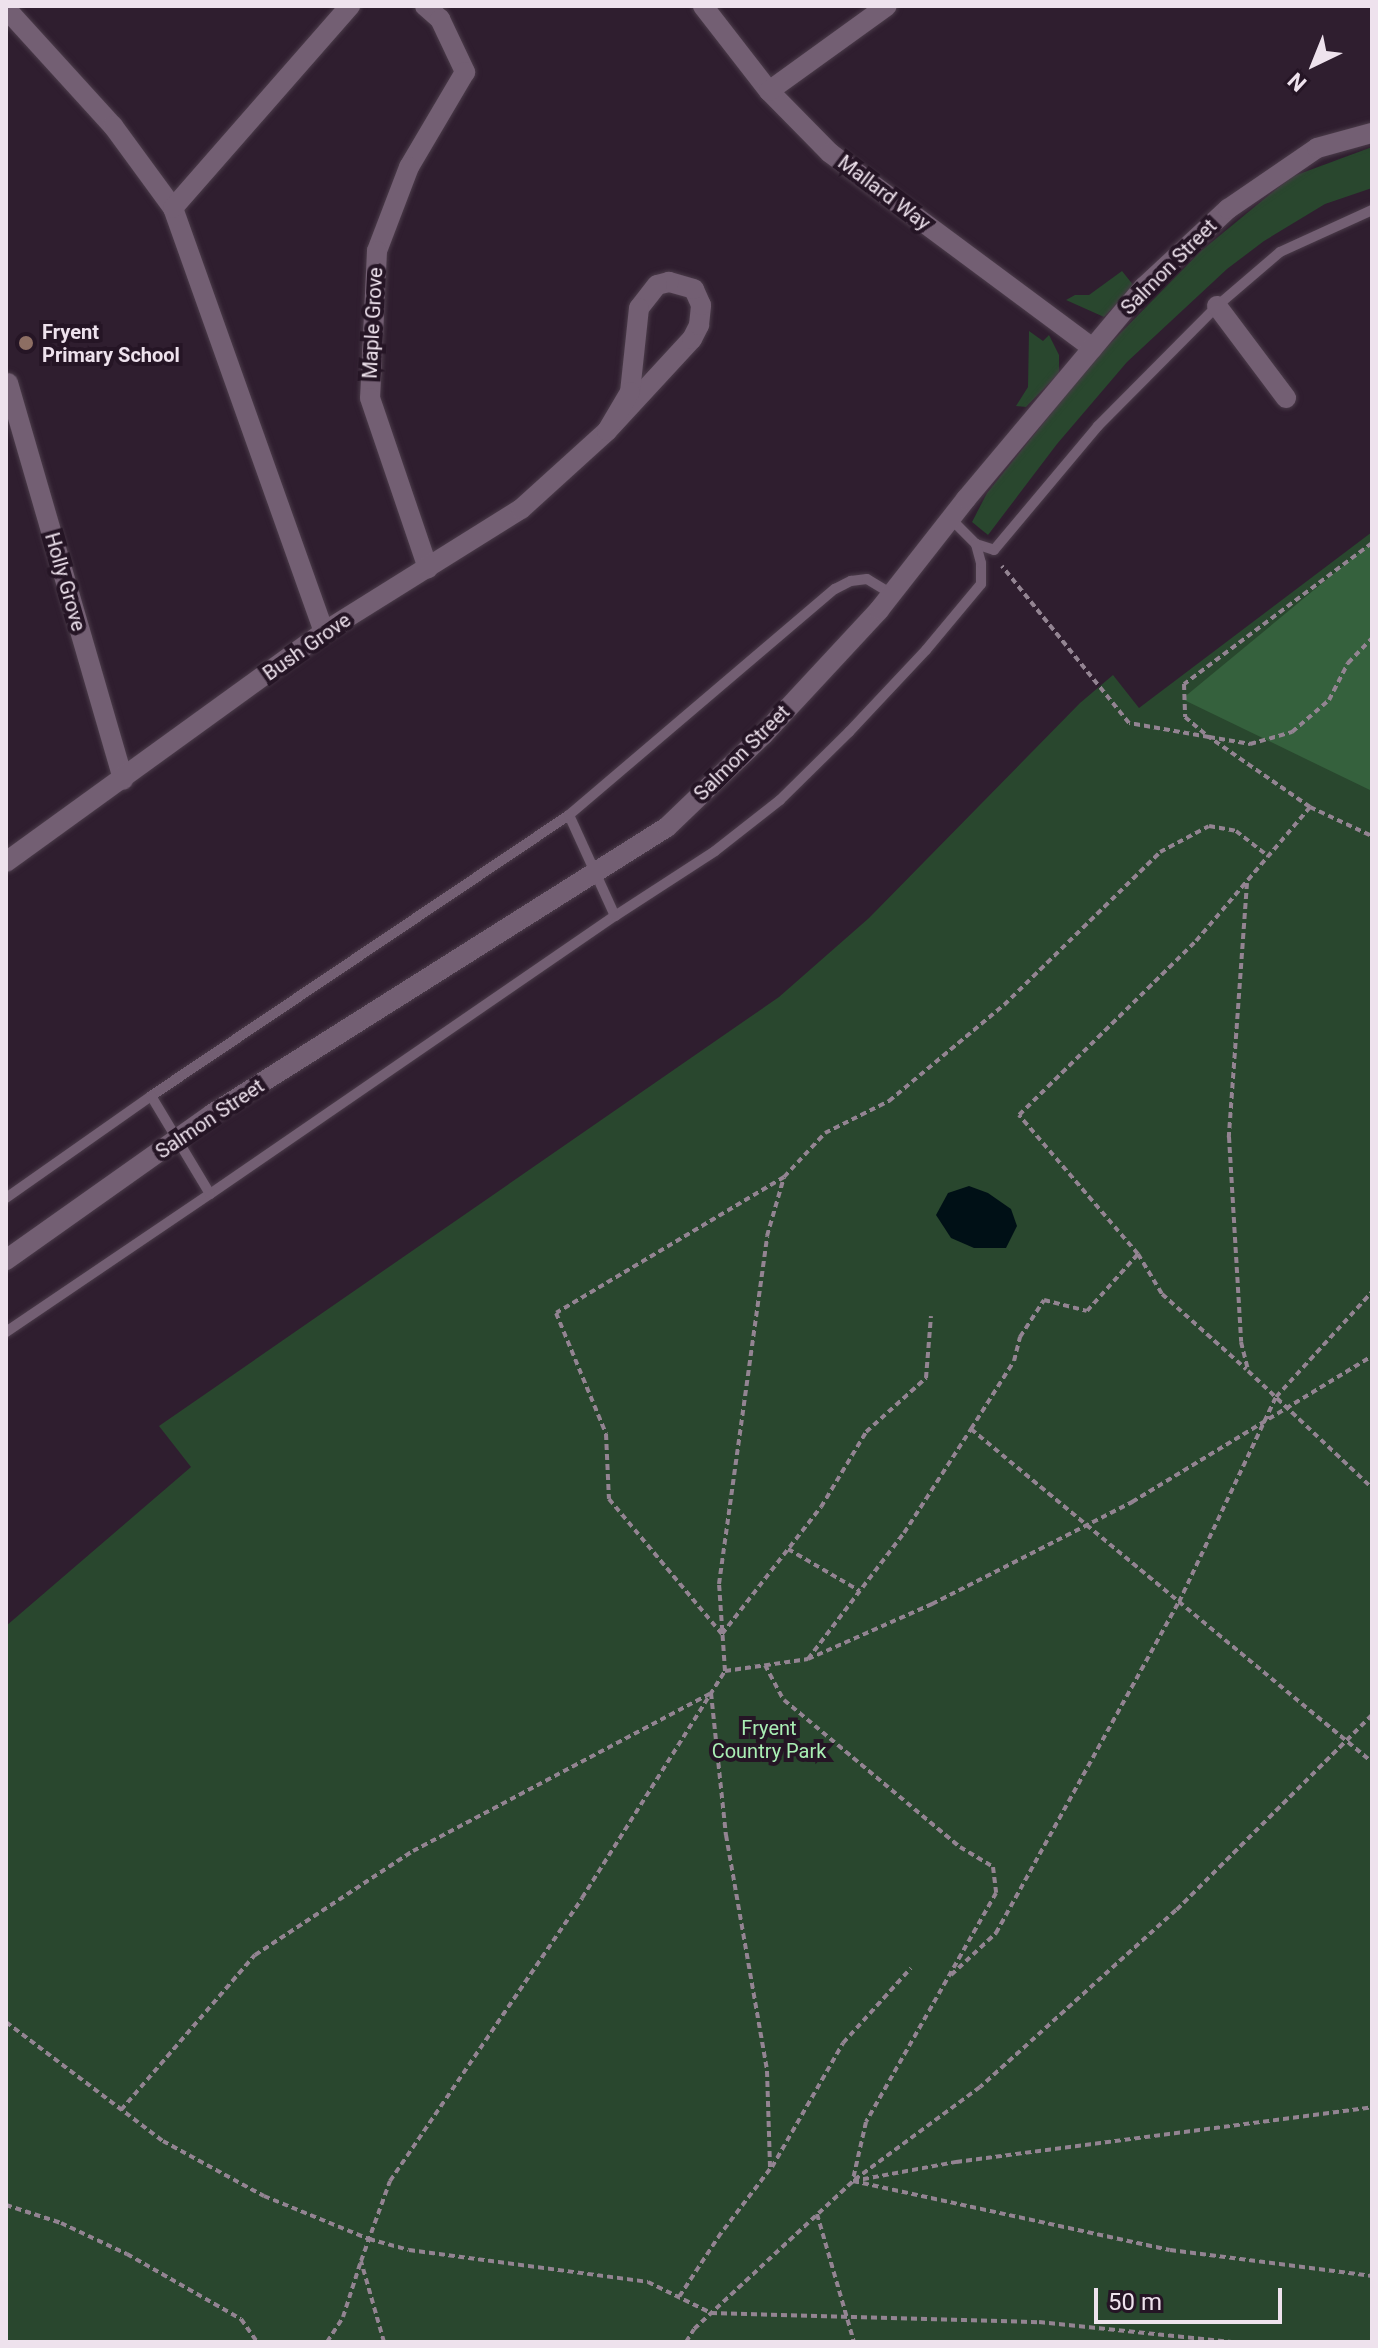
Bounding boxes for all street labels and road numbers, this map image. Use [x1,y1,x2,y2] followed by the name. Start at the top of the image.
[833,150,935,236] street label: Mallard Way
[1116,214,1222,320] street label: Salmon Street
[358,267,388,379] street label: Maple Grove
[39,530,91,634] street label: Holly Grove
[259,608,355,686] street label: Bush Grove
[689,700,795,806] street label: Salmon Street
[151,1074,269,1164] street label: Salmon Street

